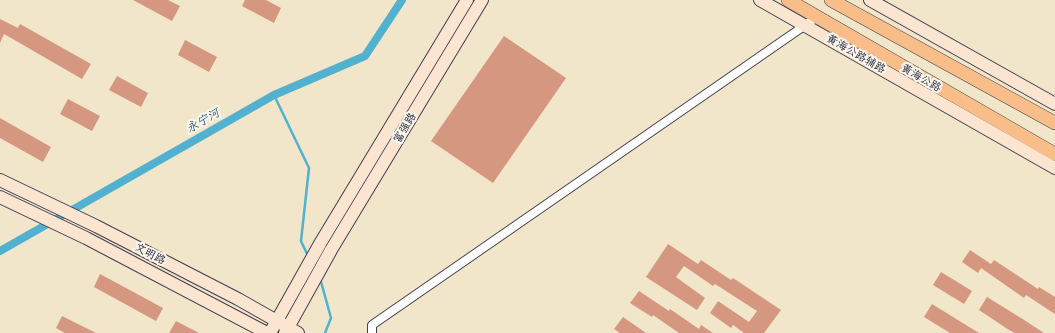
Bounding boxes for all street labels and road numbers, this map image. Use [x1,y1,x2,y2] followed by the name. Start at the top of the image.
[824,32,888,76] street label: 黄海公路辅路
[899,61,943,95] street label: 黄海公路
[391,110,419,146] street label: 富强路
[132,240,168,268] street label: 文明路

